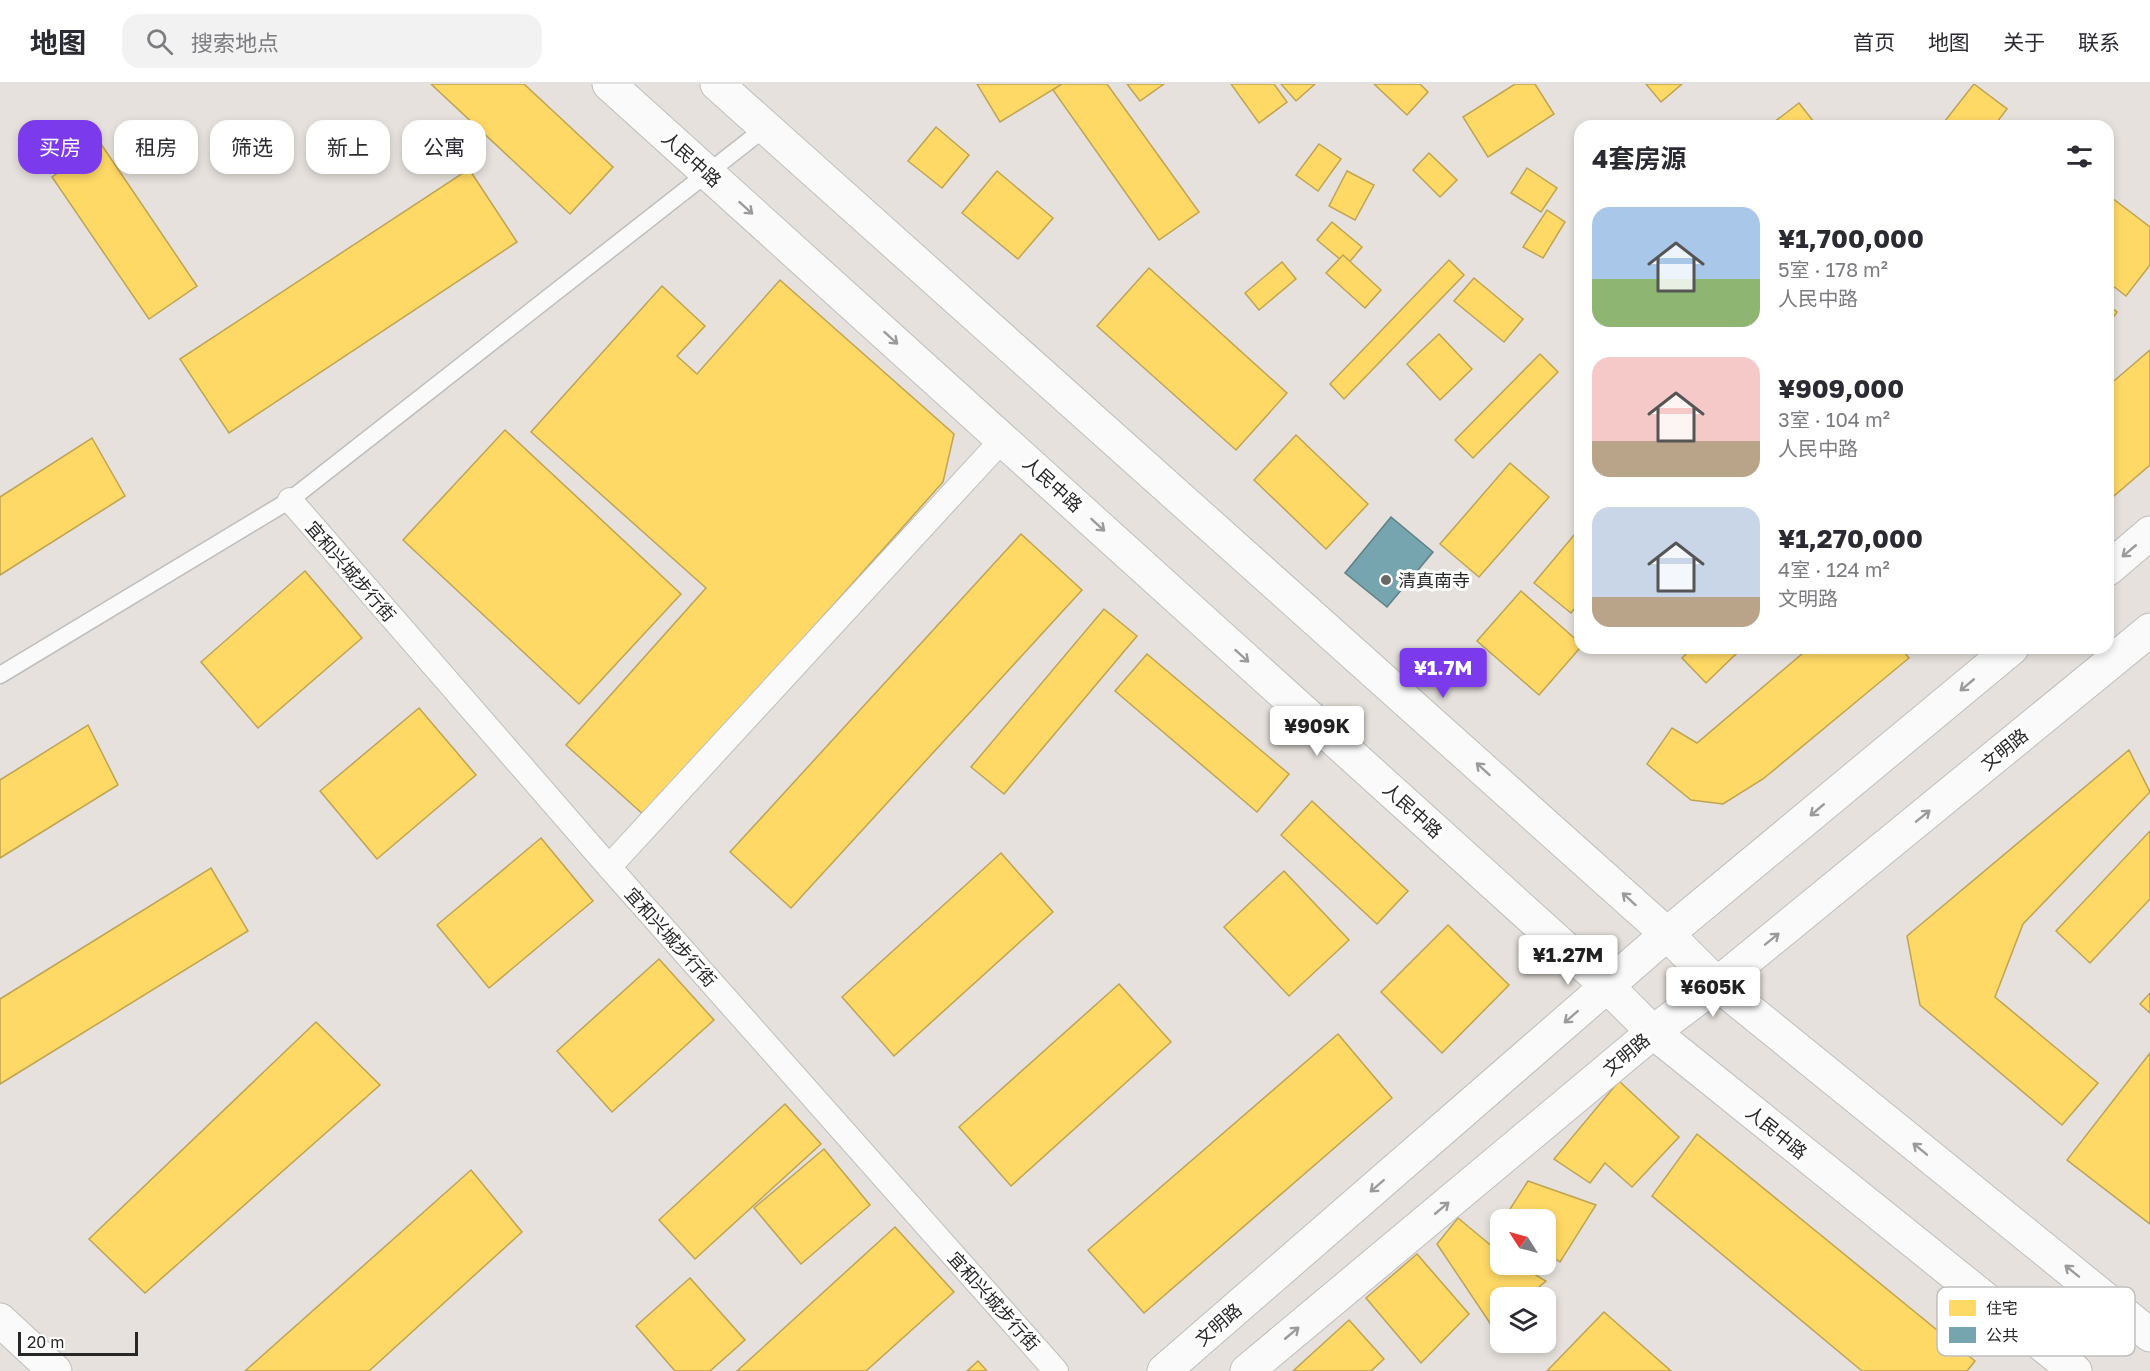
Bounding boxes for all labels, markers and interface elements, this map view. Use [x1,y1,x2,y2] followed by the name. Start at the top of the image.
[122,14,542,68] search box
[143,25,176,58] icon: search
[30,26,86,59] text: 地图
[191,29,279,56] text: 搜索地点
[1853,29,1895,55] text: 首页
[1928,29,1970,55] text: 地图
[2003,29,2045,55] text: 关于
[2078,29,2120,55] text: 联系
[18,120,102,174] chip: 买房
[114,120,198,174] chip: 租房
[210,120,294,174] chip: 筛选
[306,120,390,174] chip: 新上
[402,120,486,174] chip: 公寓
[658,127,726,191] street label: 人民中路
[2063,140,2096,173] icon: filters
[1592,143,1686,174] text: 4套房源
[738,201,753,215] one-way arrow
[1778,223,1924,254] text: ¥1,700,000
[1640,231,1712,303] icon: home
[1778,257,1888,281] text: 5室 · 178 m²
[1778,286,1858,310] text: 人民中路
[883,331,898,345] one-way arrow
[1778,373,1904,404] text: ¥909,000
[1640,381,1712,453] icon: home
[1778,407,1890,431] text: 3室 · 104 m²
[1778,436,1858,460] text: 人民中路
[1019,452,1087,516] street label: 人民中路
[301,516,401,626] street label: 宜和兴城步行街
[1090,518,1105,532] one-way arrow
[1778,523,1923,554] text: ¥1,270,000
[1640,531,1712,603] icon: home
[2122,544,2137,558] one-way arrow
[1778,557,1890,581] text: 4室 · 124 m²
[1398,569,1470,591] place label: 清真南寺
[1379,573,1393,587] marker: 清真南寺
[1778,586,1838,610] text: 文明路
[1401,648,1485,699] pin: ¥1.7M
[1235,649,1250,663] one-way arrow
[1414,655,1472,679] text: ¥1.7M
[1959,679,1975,692] one-way arrow
[1275,706,1359,757] pin: ¥909K
[1284,713,1350,737] text: ¥909K
[1976,723,2032,775] street label: 文明路
[1476,762,1491,776] one-way arrow
[1379,778,1447,842] street label: 人民中路
[1809,803,1825,816] one-way arrow
[1914,809,1930,822] one-way arrow
[621,883,721,991] street label: 宜和兴城步行街
[1622,892,1637,906] one-way arrow
[1763,933,1779,946] one-way arrow
[1519,935,1617,986] pin: ¥1.27M
[1533,942,1603,966] text: ¥1.27M
[1671,967,1755,1018] pin: ¥605K
[1680,974,1746,998] text: ¥605K
[1564,1010,1579,1024] one-way arrow
[1598,1028,1654,1080] street label: 文明路
[1742,1101,1812,1163] street label: 人民中路
[1912,1142,1928,1155] one-way arrow
[1370,1179,1385,1193] one-way arrow
[1434,1202,1450,1215] one-way arrow
[1490,1209,1556,1275] north arrow
[1490,1209,1556,1353] map controls
[944,1247,1044,1355] street label: 宜和兴城步行街
[2064,1265,2080,1278] one-way arrow
[1490,1287,1556,1353] button: layers
[1937,1287,2135,1356] legend
[1190,1298,1246,1350] street label: 文明路
[1986,1298,2018,1318] text: 住宅
[1986,1325,2018,1345] text: 公共
[1284,1327,1300,1340] one-way arrow
[18,1329,138,1356] scale bar
[27,1332,64,1352] text: 20 m

